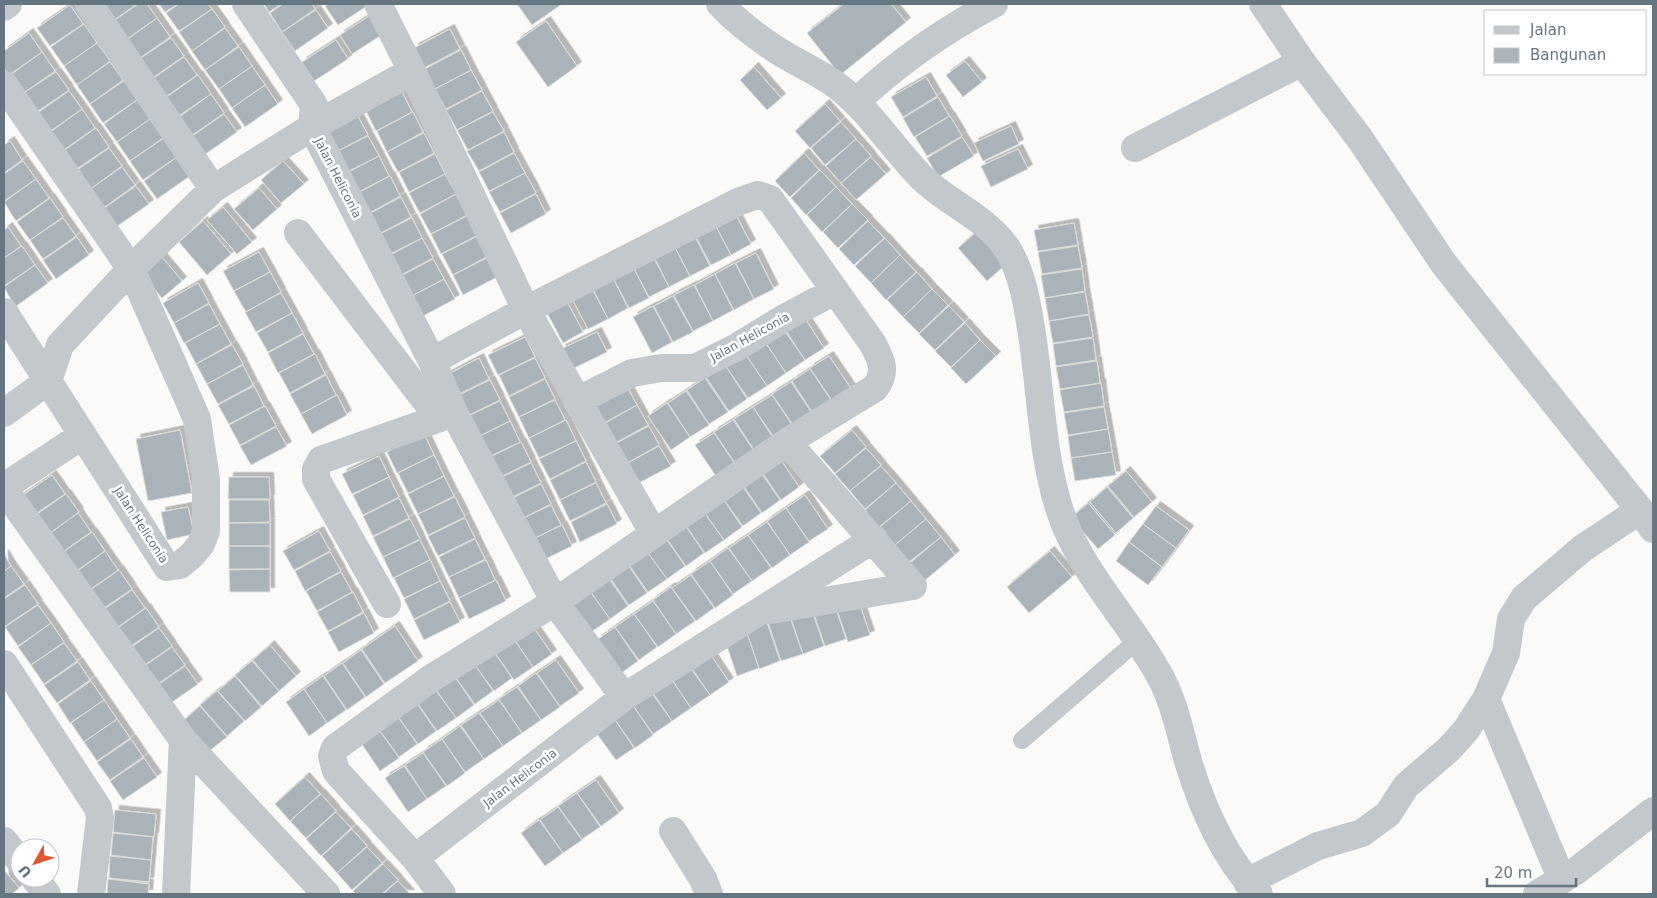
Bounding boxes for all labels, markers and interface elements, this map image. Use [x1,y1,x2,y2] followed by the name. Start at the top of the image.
[1484,10,1647,75] legend
[1529,21,1566,39] text: Jalan
[1530,46,1606,64] text: Bangunan
[311,135,364,221] street label: Jalan Heliconia
[707,309,792,365] street label: Jalan Heliconia
[111,483,171,566] street label: Jalan Heliconia
[480,746,559,811] street label: Jalan Heliconia
[10,838,60,888] north arrow
[1487,856,1576,888] scale bar
[15,862,35,881] text: U
[1494,864,1532,882] text: 20 m

